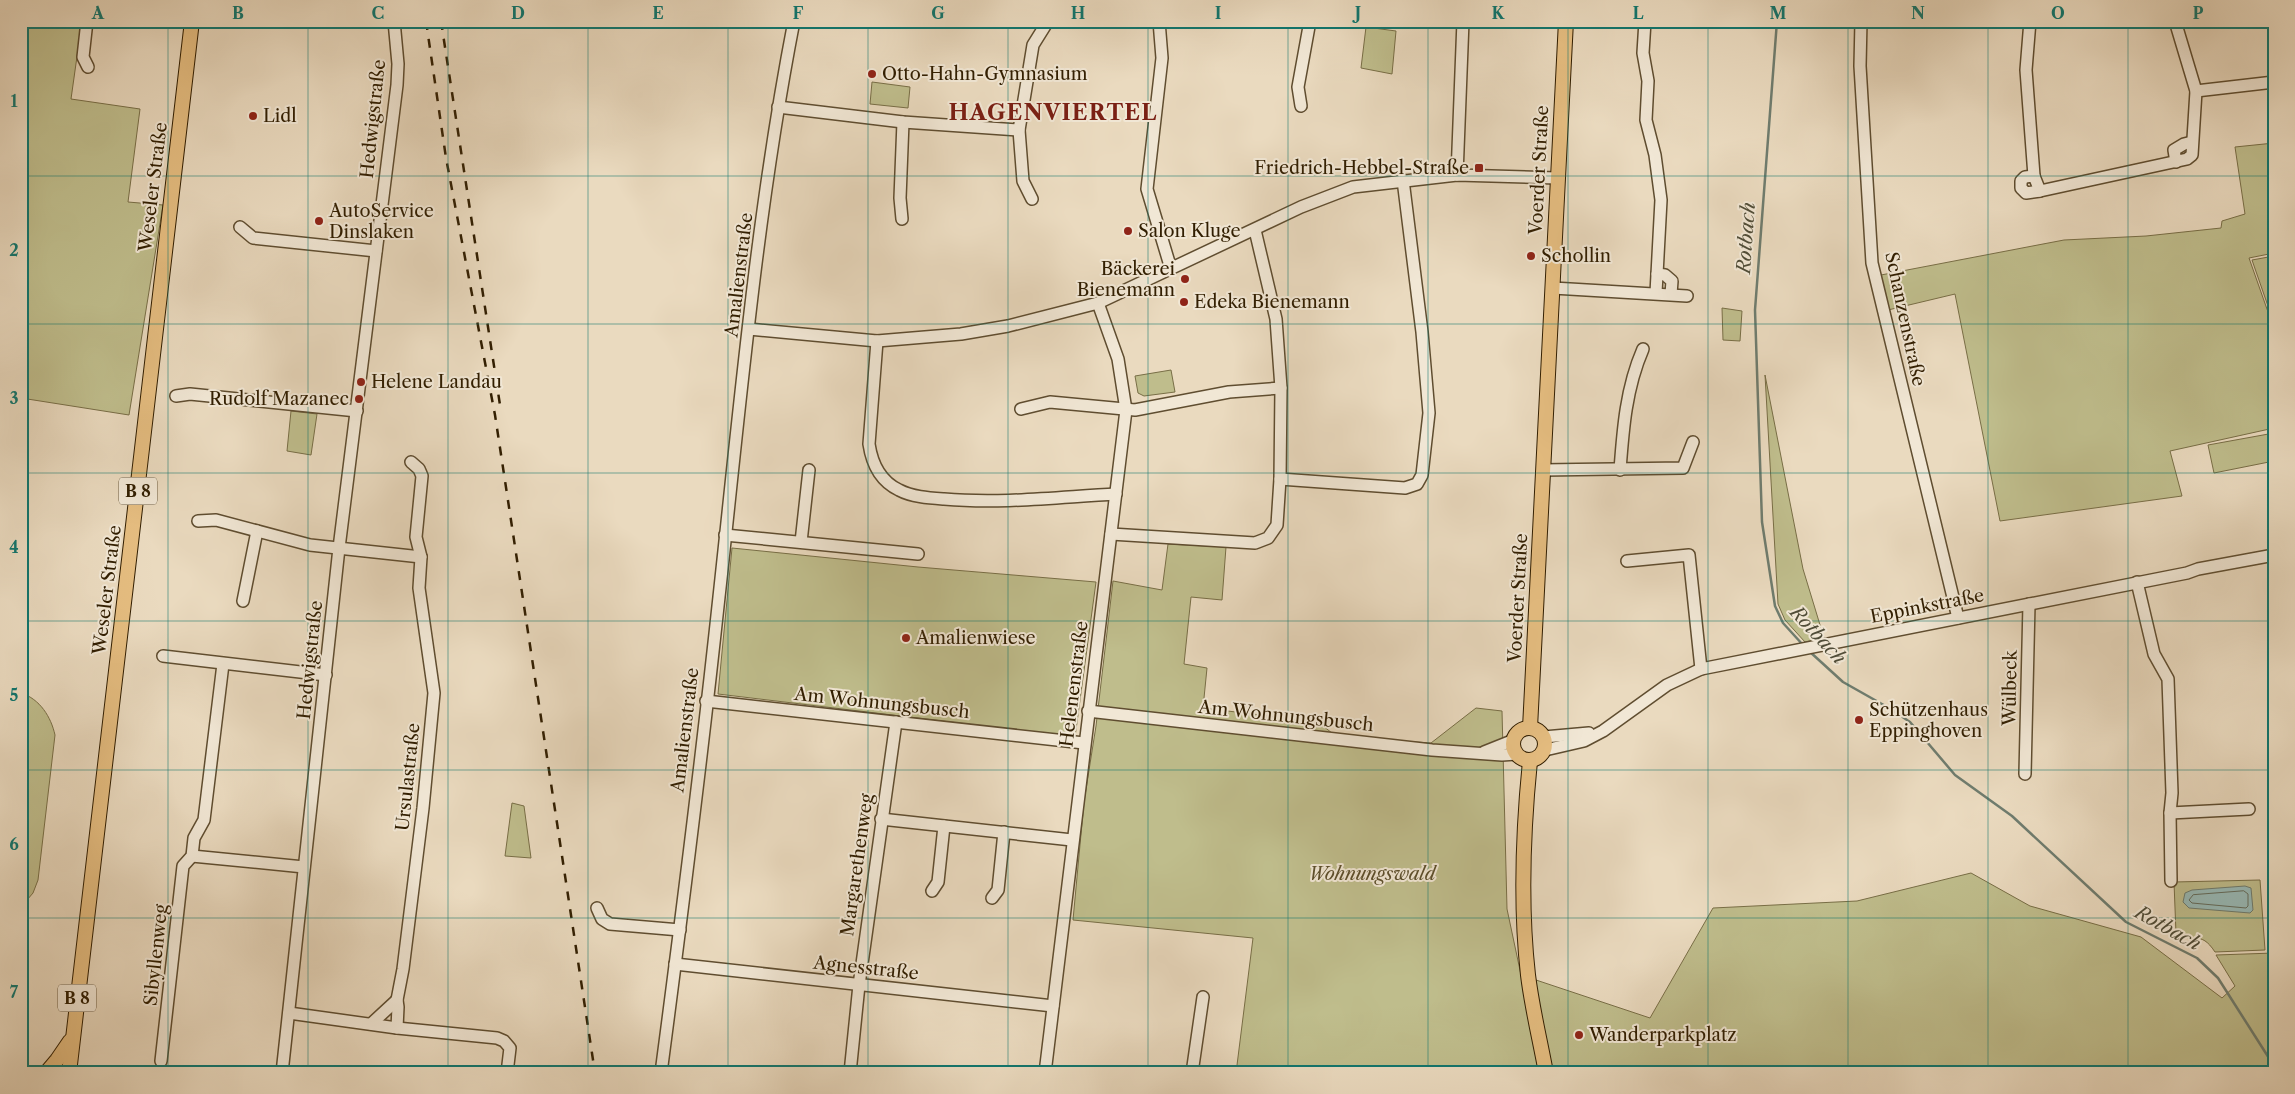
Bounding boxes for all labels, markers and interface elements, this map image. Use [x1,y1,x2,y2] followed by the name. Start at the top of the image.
[91,3,105,23] text: A
[232,3,244,23] text: B
[372,3,384,23] text: C
[511,3,525,23] text: D
[652,3,664,23] text: E
[793,3,804,23] text: F
[931,3,945,23] text: G
[1071,3,1085,23] text: H
[1215,3,1222,23] text: I
[1352,3,1361,23] text: J
[1492,3,1506,23] text: K
[1632,3,1644,23] text: L
[1770,3,1787,23] text: M
[1911,3,1925,23] text: N
[2051,3,2065,23] text: O
[2193,3,2204,23] text: P
[356,58,390,180] street label: Hedwigstraße
[882,63,1088,85] place label: Otto-Hahn-Gymnasium
[866,68,878,80] marker: Otto-Hahn-Gymnasium
[10,91,18,111] text: 1
[949,99,1157,126] district label: HAGENVIERTEL
[263,105,297,127] place label: Lidl
[1525,105,1553,236] street label: Voerder Straße
[247,110,259,122] marker: Lidl
[134,121,172,254] street label: Weseler Straße
[1254,157,1469,179] place label: Friedrich-Hebbel-Straße
[1473,162,1485,174] marker: Friedrich-Hebbel-Straße
[328,200,434,243] place label: AutoService Dinslaken
[1732,201,1760,276] water label: Rotbach
[720,211,758,340] street label: Amalienstraße
[313,215,325,227] marker: AutoService Dinslaken
[1138,220,1241,242] place label: Salon Kluge
[1122,225,1134,237] marker: Salon Kluge
[9,240,19,260] text: 2
[1541,245,1611,267] place label: Schollin
[1525,250,1537,262] marker: Schollin
[1880,250,1930,388] street label: Schanzenstraße
[1077,258,1176,301] place label: Bäckerei Bienemann
[1179,273,1191,285] marker: Bäckerei Bienemann
[1194,291,1350,313] place label: Edeka Bienemann
[1178,296,1190,308] marker: Edeka Bienemann
[371,371,502,393] place label: Helene Landau
[355,376,367,388] marker: Helene Landau
[9,388,19,408] text: 3
[209,388,349,410] place label: Rudolf Mazanec
[353,393,365,405] marker: Rudolf Mazanec
[119,478,157,504] road number: B 8
[88,524,126,657] street label: Weseler Straße
[1504,533,1532,664] street label: Voerder Straße
[9,537,19,557] text: 4
[1868,584,1986,628] street label: Eppinkstraße
[293,599,327,721] street label: Hedwigstraße
[1784,600,1851,669] water label: Rotbach
[1055,620,1093,748] street label: Helenenstraße
[915,627,1036,649] place label: Amalienwiese
[900,632,912,644] marker: Amalienwiese
[1998,648,2022,727] street label: Wülbeck
[666,666,704,795] street label: Amalienstraße
[792,683,971,723] street label: Am Wohnungsbusch
[10,685,19,705] text: 5
[1196,696,1375,736] street label: Am Wohnungsbusch
[1869,699,1988,742] place label: Schützenhaus Eppinghoven
[1853,714,1865,726] marker: Schützenhaus Eppinghoven
[391,722,425,832] street label: Ursulastraße
[836,792,878,938] street label: Margarethenweg
[9,834,19,854] text: 6
[1308,863,1438,885] park label: Wohnungswald
[2129,900,2205,955] water label: Rotbach
[140,903,172,1007] street label: Sibyllenweg
[811,951,920,984] street label: Agnesstraße
[10,982,19,1002] text: 7
[58,984,96,1011] road number: B 8
[1588,1024,1737,1046] place label: Wanderparkplatz
[1573,1029,1585,1041] marker: Wanderparkplatz

